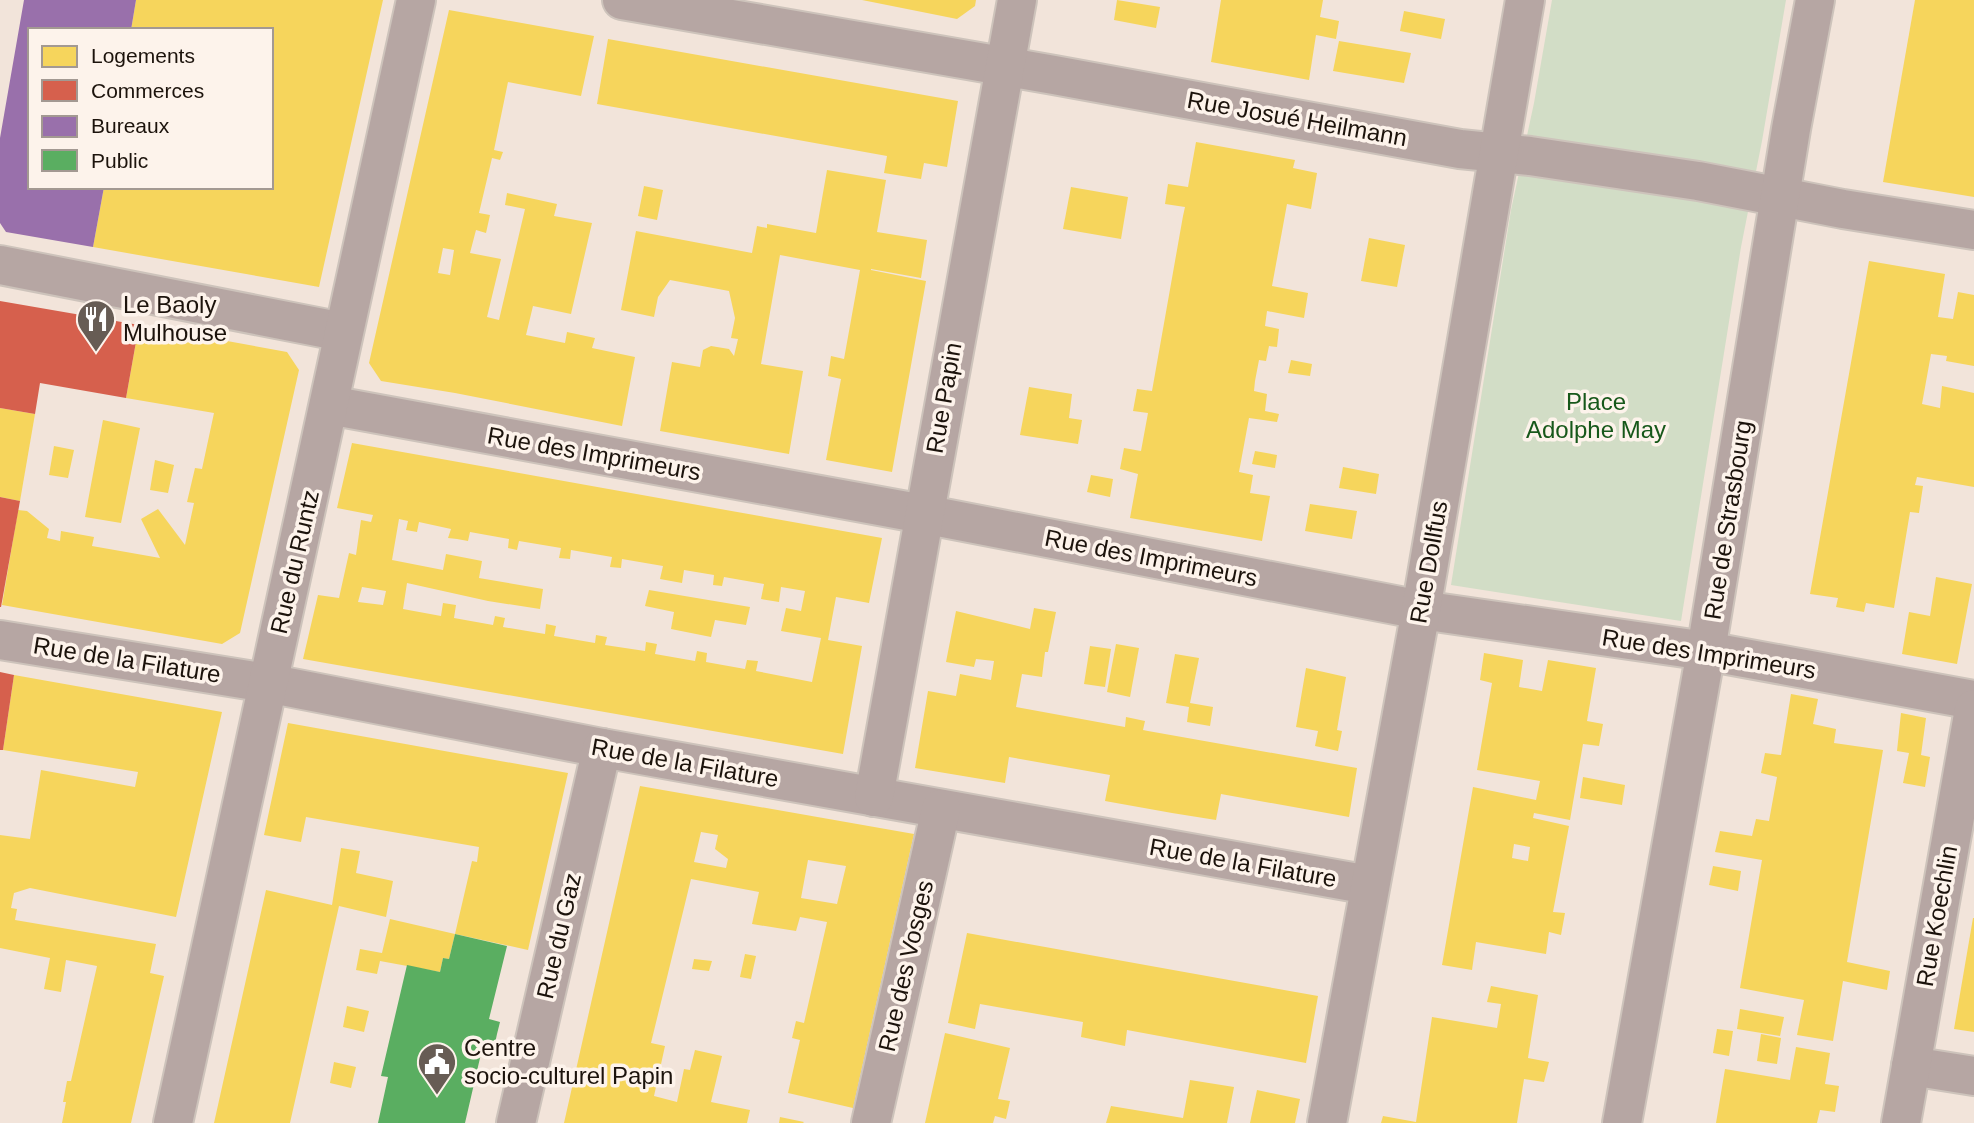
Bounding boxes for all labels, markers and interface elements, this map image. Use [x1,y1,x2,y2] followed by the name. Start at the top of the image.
[28,28,273,189] legend
[91,44,195,67] text: Logements
[91,79,204,102] text: Commerces
[1185,86,1409,151] street label: Rue Josué Heilmann
[91,114,170,137] text: Bureaux
[91,149,148,172] text: Public
[123,291,227,346] place label: Le Baoly Mulhouse
[75,298,117,353] restaurant icon: Le Baoly Mulhouse
[920,340,967,455] street label: Rue Papin
[1526,388,1666,443] park label: Place Adolphe May
[1698,418,1757,622] street label: Rue de Strasbourg
[485,421,703,486] street label: Rue des Imprimeurs
[265,487,324,636] street label: Rue du Runtz
[1404,498,1453,625] street label: Rue Dollfus
[1042,524,1260,591] street label: Rue des Imprimeurs
[1600,623,1818,684] street label: Rue des Imprimeurs
[31,631,223,688] street label: Rue de la Filature
[589,733,781,792] street label: Rue de la Filature
[1147,833,1339,892] street label: Rue de la Filature
[1911,843,1962,989] street label: Rue Koechlin
[531,870,586,1001] street label: Rue du Gaz
[873,878,938,1054] street label: Rue des Vosges
[464,1034,673,1089] place label: Centre socio-culturel Papin
[416,1041,458,1096] public building icon: Centre socio-culturel Papin

